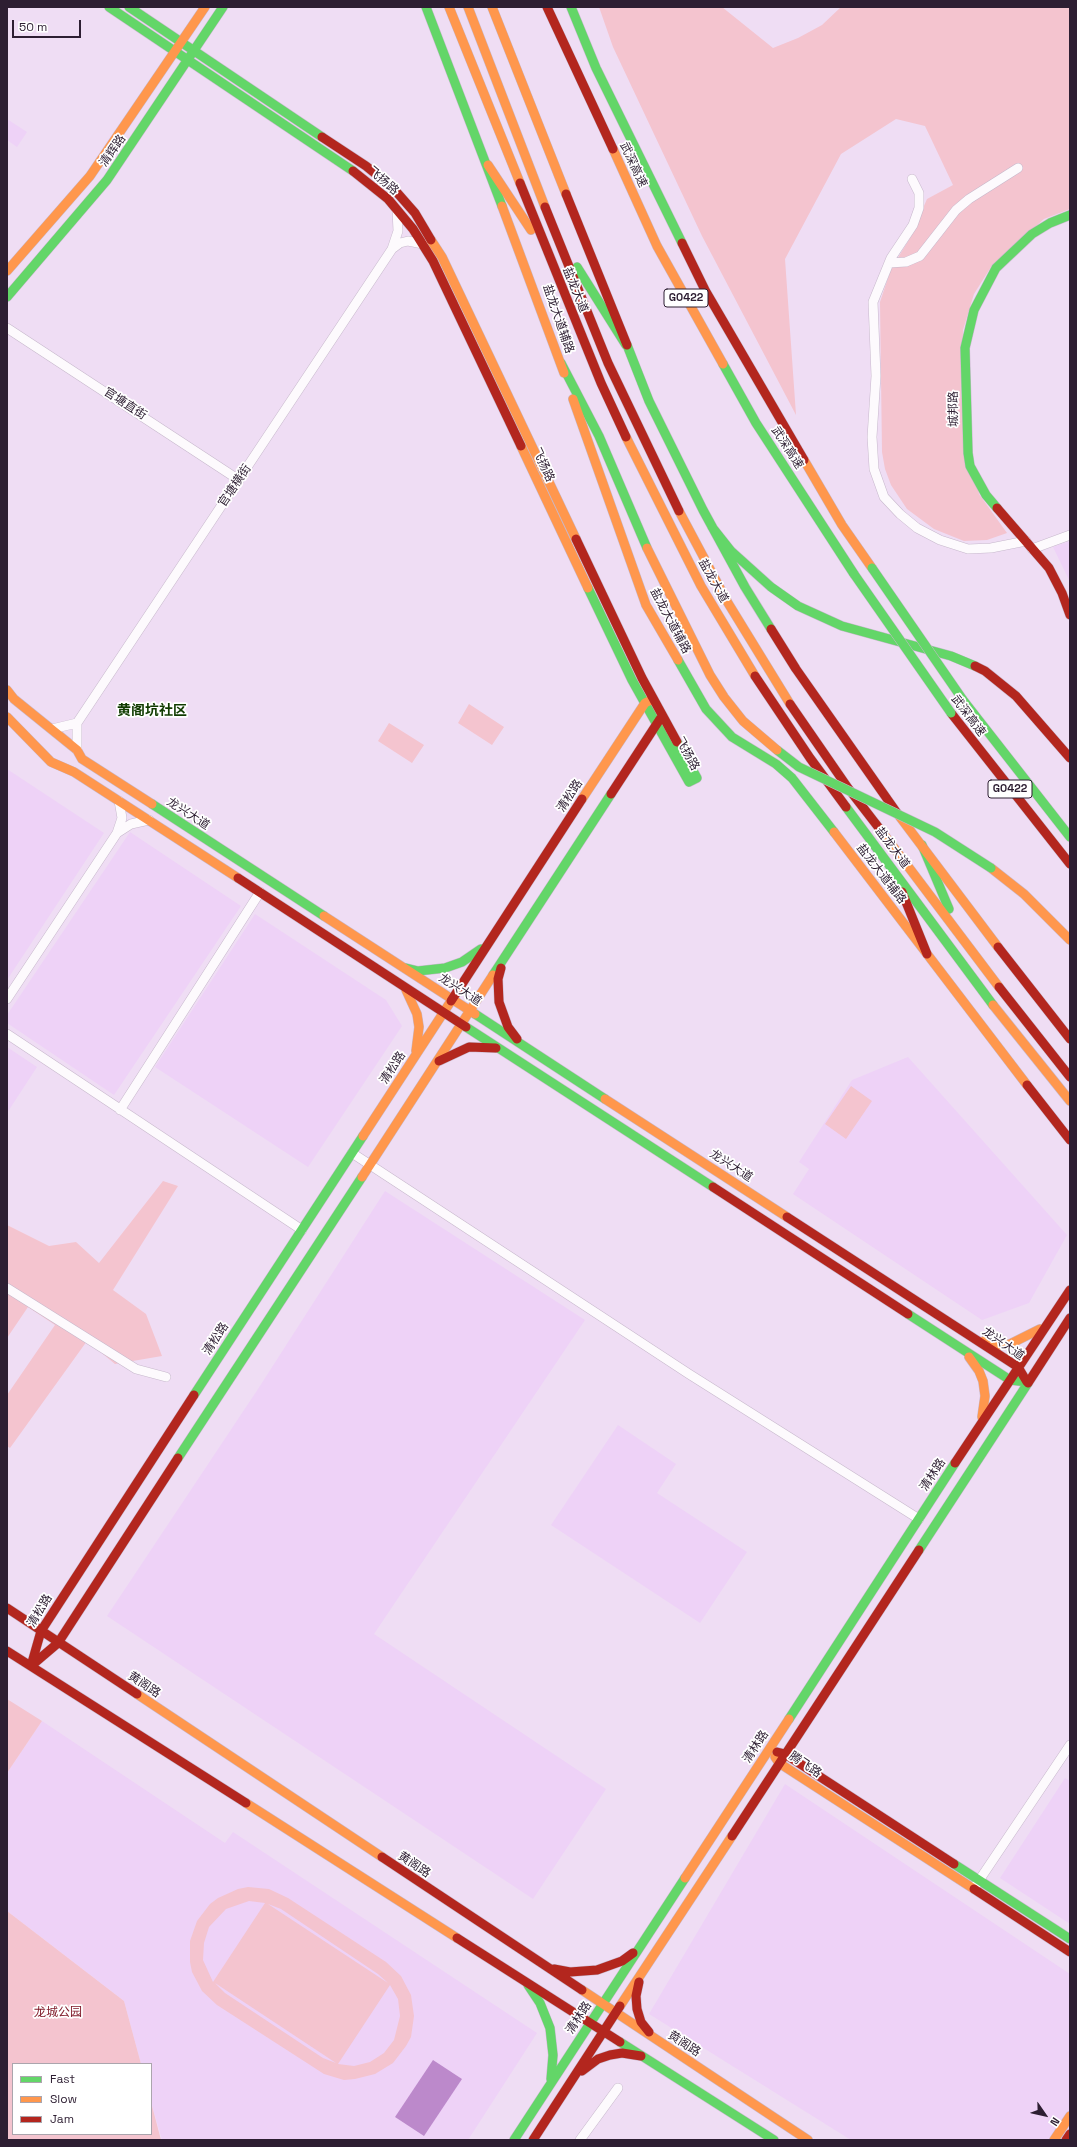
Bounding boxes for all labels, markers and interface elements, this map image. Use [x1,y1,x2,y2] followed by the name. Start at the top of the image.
[14,12,83,38] scale bar
[19,19,47,35] text: 50 m
[97,132,129,170] street label: 清辉路
[616,140,650,190] street label: 武深高速
[365,164,401,198] street label: 飞扬路
[559,265,591,315] street label: 盐龙大道
[539,283,577,355] street label: 盐龙大道辅路
[664,289,708,307] road number: G0422
[101,385,149,423] street label: 官塘直街
[946,391,962,427] street label: 城邦路
[768,424,806,472] street label: 武深高速
[529,446,557,484] street label: 飞扬路
[216,462,254,510] street label: 官塘横街
[695,557,731,605] street label: 盐龙大道
[647,586,693,656] street label: 盐龙大道辅路
[948,692,988,740] street label: 武深高速
[117,703,187,719] district label: 黄阁坑社区
[672,735,702,773] street label: 飞扬路
[554,777,586,815] street label: 清松路
[988,780,1032,798] road number: G0422
[164,795,212,833] street label: 龙兴大道
[872,824,912,872] street label: 盐龙大道
[853,841,909,907] street label: 盐龙大道辅路
[436,971,484,1009] street label: 龙兴大道
[377,1049,409,1087] street label: 清松路
[707,1147,755,1185] street label: 龙兴大道
[200,1320,232,1358] street label: 清松路
[979,1324,1027,1364] street label: 龙兴大道
[917,1456,949,1494] street label: 清林路
[25,1592,55,1630] street label: 清松路
[125,1669,163,1701] street label: 黄阁路
[740,1728,772,1766] street label: 清林路
[786,1749,824,1781] street label: 腾飞路
[395,1849,433,1881] street label: 黄阁路
[563,1999,595,2037] street label: 清林路
[34,2006,82,2020] park label: 龙城公园
[665,2028,703,2060] street label: 黄阁路
[12,2063,152,2135] legend
[50,2071,75,2087] text: Fast
[50,2091,77,2107] text: Slow
[1025,2095,1065,2135] north arrow
[50,2111,74,2127] text: Jam
[1047,2115,1063,2129] text: N

